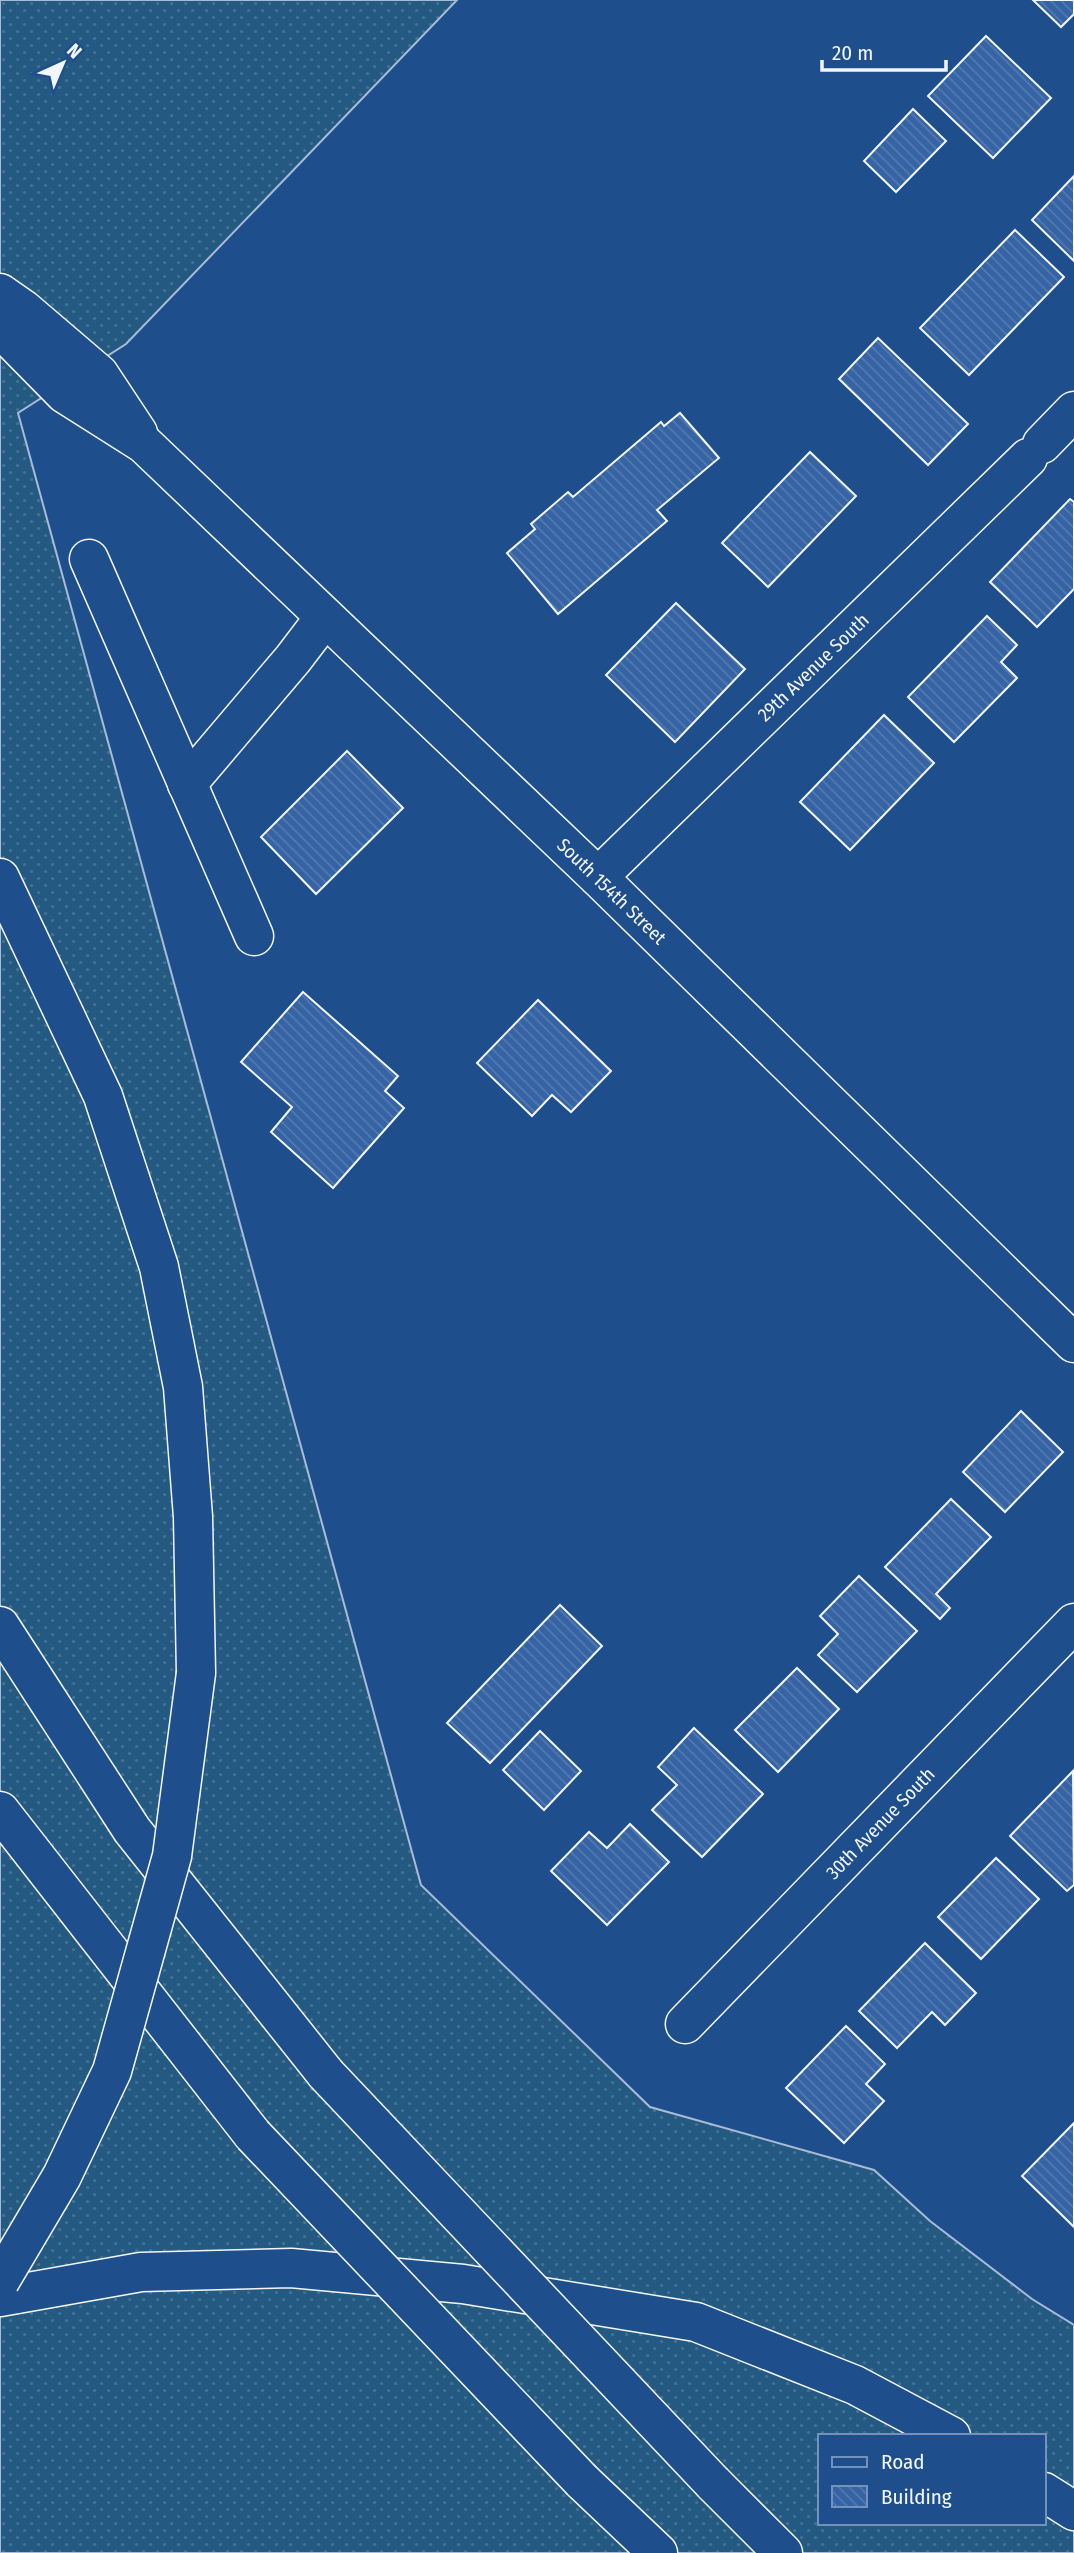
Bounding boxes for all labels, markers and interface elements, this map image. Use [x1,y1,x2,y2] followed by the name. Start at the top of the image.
[28,28,98,98] north arrow
[822,28,946,72] scale bar
[62,39,87,63] text: N
[832,40,873,66] text: 20 m
[753,609,874,726] street label: 29th Avenue South
[552,833,672,950] street label: South 154th Street
[821,1763,939,1884] street label: 30th Avenue South
[818,2434,1046,2525] legend
[881,2449,925,2475] text: Road
[881,2484,952,2510] text: Building

